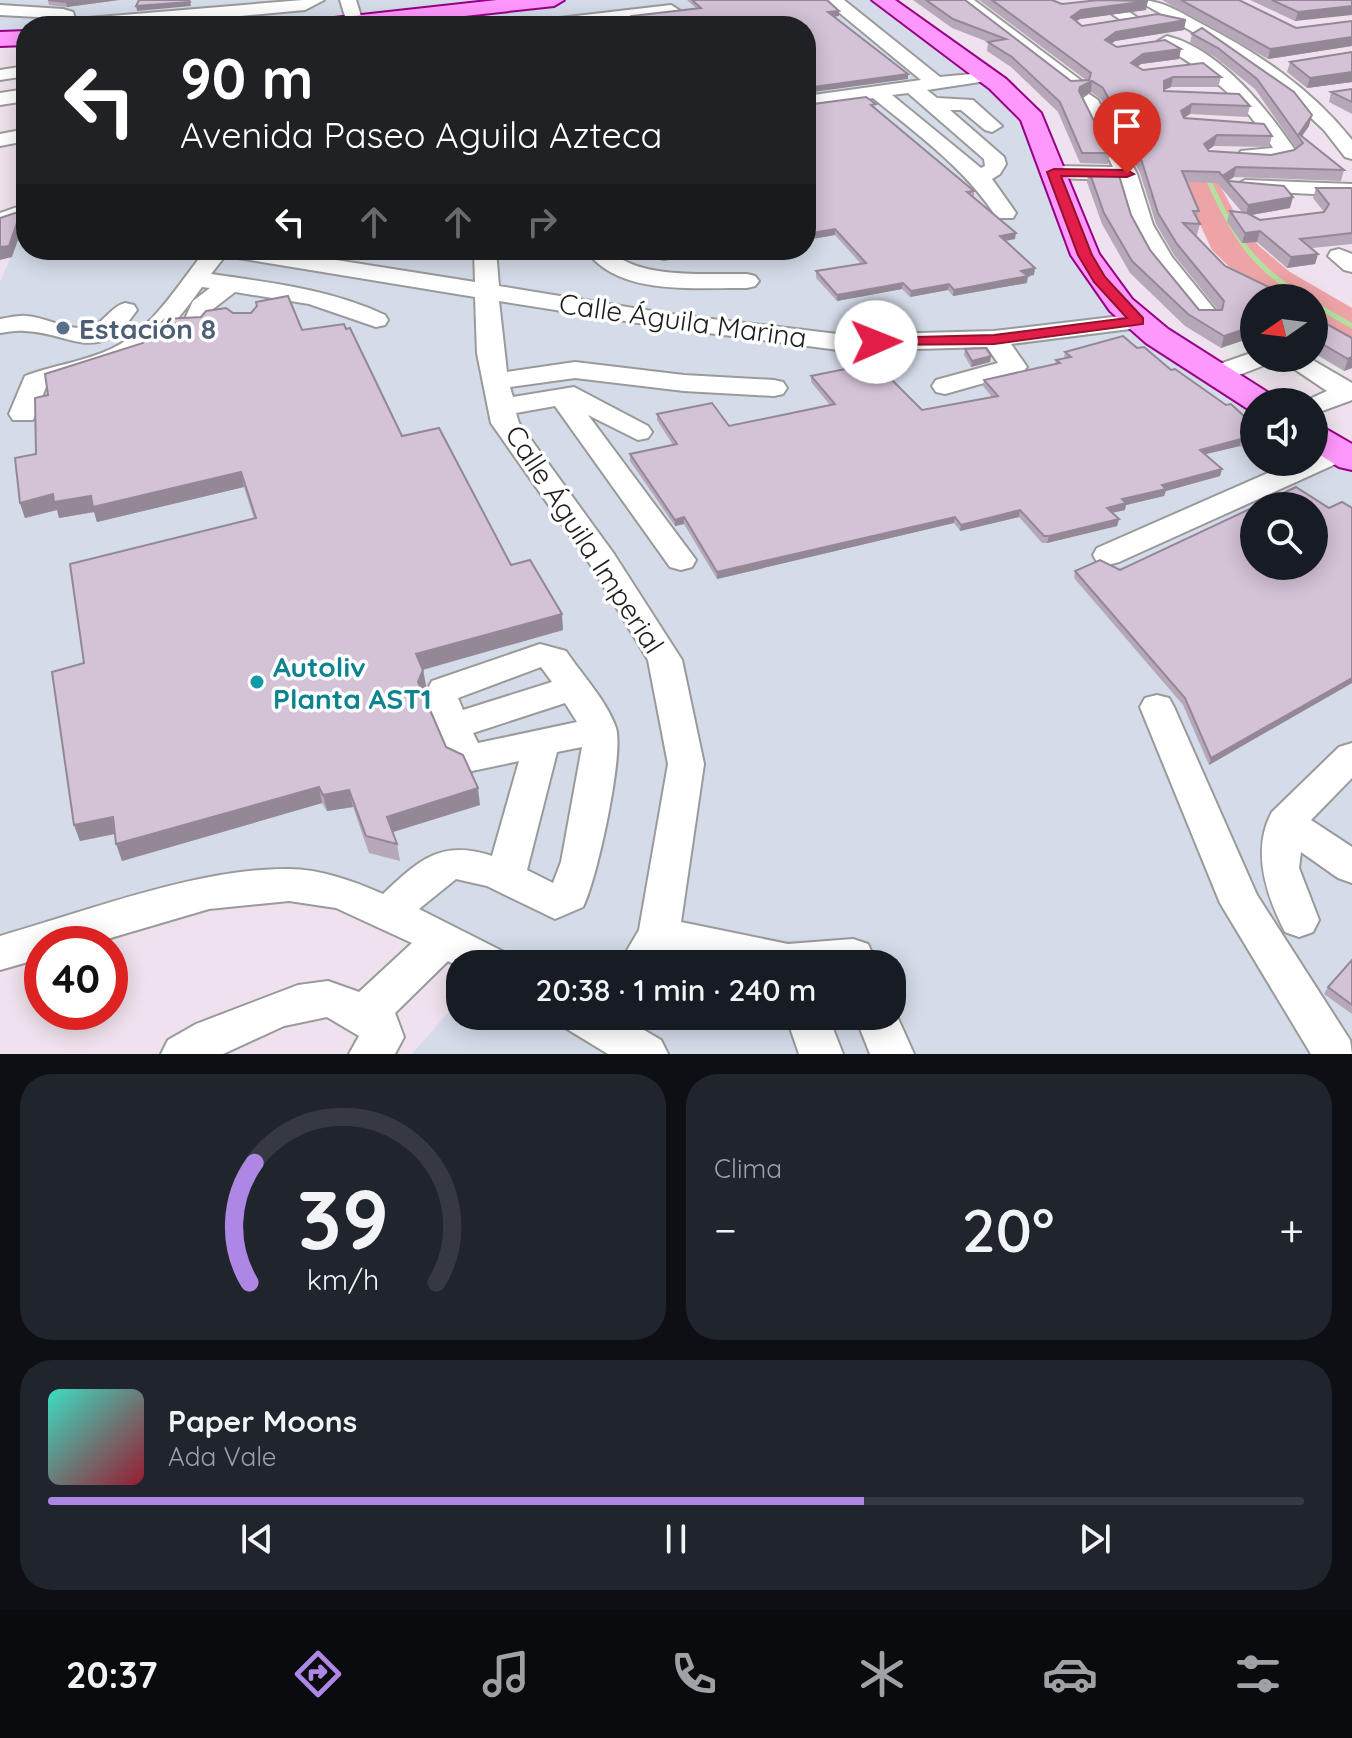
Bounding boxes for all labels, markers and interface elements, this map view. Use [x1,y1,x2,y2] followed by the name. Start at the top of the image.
[180,43,314,113] text: 90 m
[48,48,152,152] icon: left
[1093,92,1161,174] pin
[1105,104,1149,148] icon: arrive
[180,112,662,157] text: Avenida Paseo Aguila Azteca
[268,200,312,244] icon: left
[352,200,396,244] icon: ahead
[436,200,480,244] icon: ahead
[520,200,564,244] icon: right
[1240,284,1328,372] north arrow
[1240,284,1328,580] map controls
[557,285,809,355] street label: Calle Águila Marina
[834,300,918,384] position arrow
[79,311,216,346] place label: Estación 8
[54,319,72,337] marker: Estación 8
[1240,388,1328,476] button: sound
[498,418,672,660] street label: Calle Águila Imperial
[1240,492,1328,580] button: search
[273,649,432,716] place label: Autoliv Planta AST1
[248,673,266,691] marker: Autoliv Planta AST1
[24,926,128,1030] speed limit sign: 40
[536,971,816,1009] text: 20:38 · 1 min · 240 m
[714,1152,782,1185] text: Clima
[297,1166,389,1270] text: 39
[962,1192,1054,1267] text: 20°
[714,1202,737,1257] text: −
[1279,1202,1304,1257] text: +
[307,1261,379,1297] text: km/h
[168,1402,357,1440] text: Paper Moons
[168,1440,277,1473] text: Ada Vale
[235,1517,279,1561] icon: previous
[654,1517,698,1561] icon: pause
[1073,1517,1117,1561] icon: next
[290,1646,346,1702] icon: directions
[478,1646,534,1702] icon: music
[666,1646,722,1702] icon: phone
[854,1646,910,1702] icon: climate
[1042,1646,1098,1702] icon: car
[1230,1646,1286,1702] icon: filters
[66,1652,158,1697] text: 20:37

